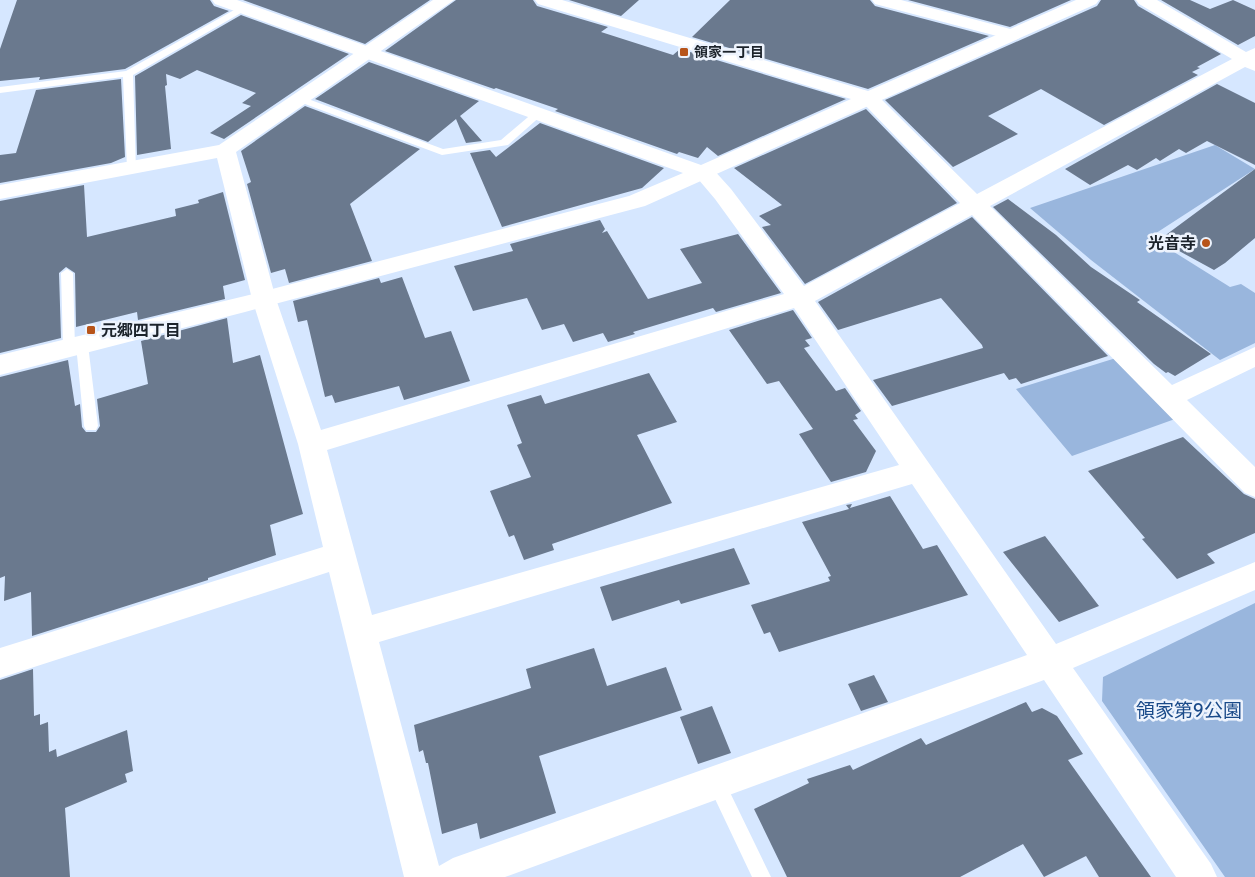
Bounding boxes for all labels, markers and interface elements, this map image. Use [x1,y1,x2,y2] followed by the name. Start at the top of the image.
[694,43,764,61] place label: 領家一丁目
[678,46,690,58] marker: 領家一丁目
[1148,234,1196,253] place label: 光音寺
[1200,237,1212,249] marker: 光音寺
[101,321,181,340] place label: 元郷四丁目
[85,324,97,336] marker: 元郷四丁目
[1136,699,1242,722] park label: 領家第9公園

